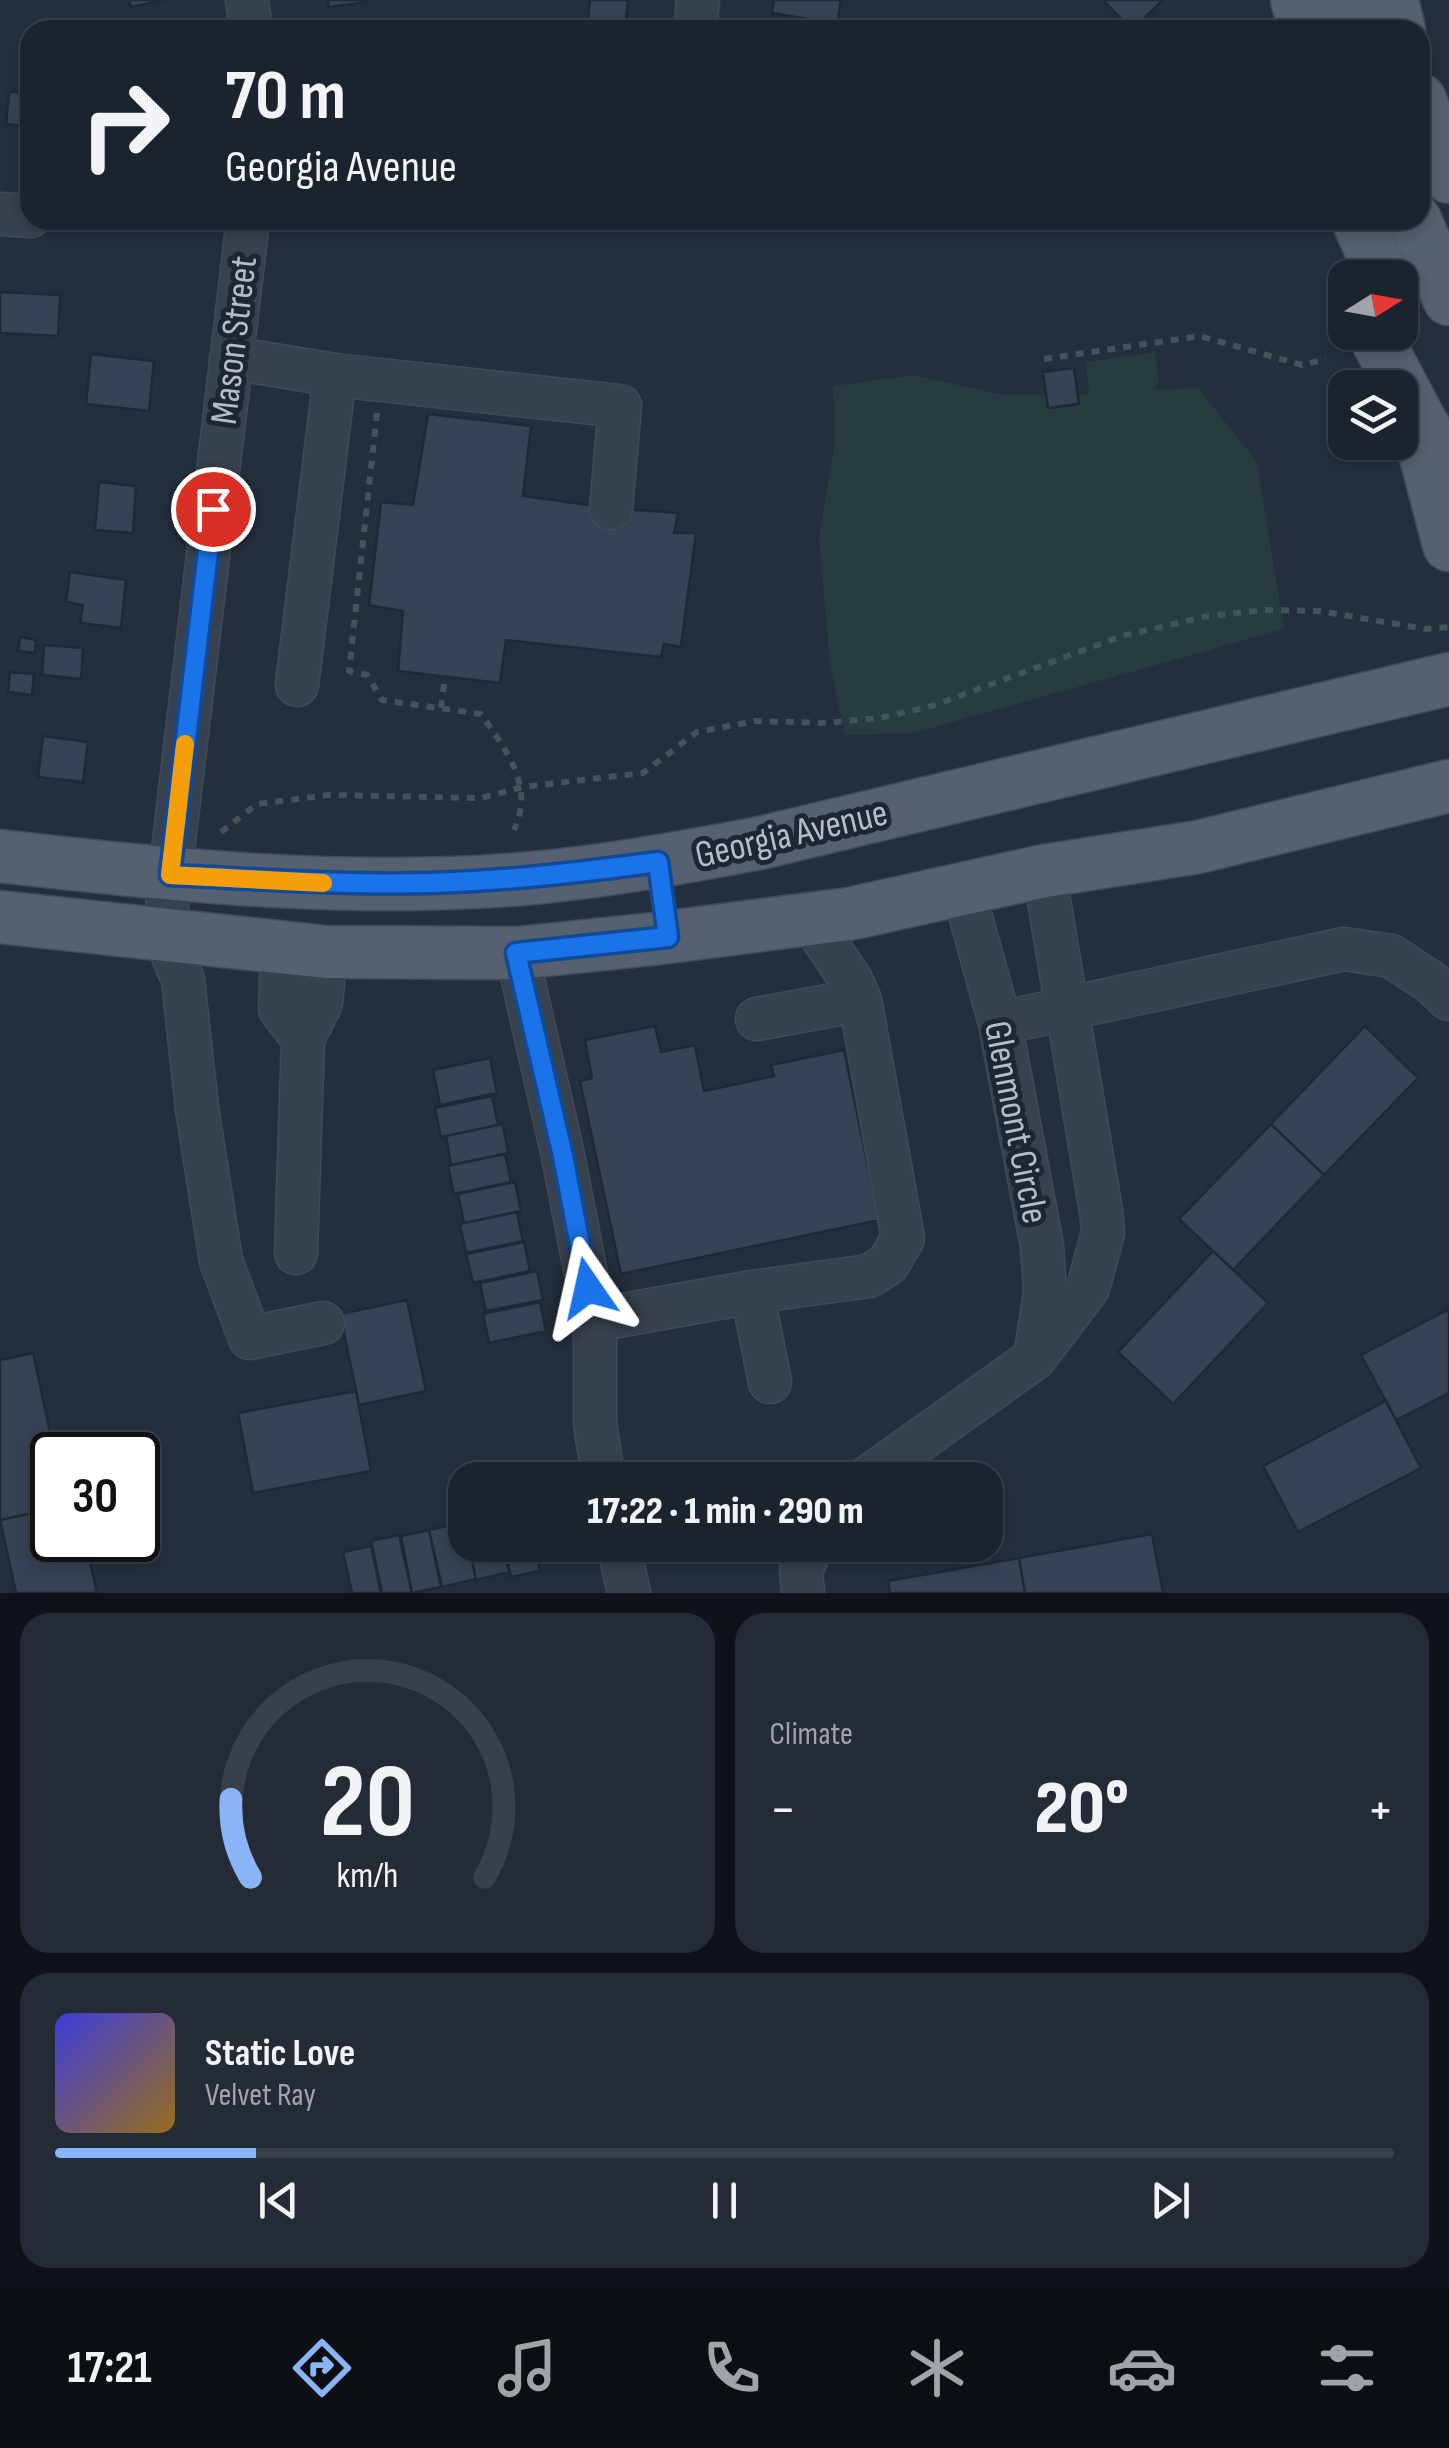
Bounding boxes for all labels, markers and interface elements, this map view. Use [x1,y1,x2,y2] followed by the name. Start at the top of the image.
[225,55,346,139] text: 70 m
[60,60,190,190] icon: right
[225,140,457,195] text: Georgia Avenue
[202,254,267,427] street label: Mason Street
[1328,260,1418,350] north arrow
[1328,260,1418,460] map controls
[1328,370,1418,460] button: layers
[171,467,256,552] pin
[186,482,241,537] icon: arrive
[691,791,892,878] street label: Georgia Avenue
[974,1017,1057,1227] street label: Glenmont Circle
[536,1236,640,1340] position arrow
[30,1432,160,1562] speed limit sign: 30
[587,1489,864,1534] text: 17:22 · 1 min · 290 m
[770,1715,853,1754] text: Climate
[320,1741,415,1866] text: 20
[1035,1764,1129,1855] text: 20°
[770,1777,796,1844] text: −
[1367,1777,1394,1844] text: +
[336,1855,398,1898] text: km/h
[205,2031,355,2076] text: Static Love
[205,2076,316,2115] text: Velvet Ray
[251,2173,306,2228] icon: previous
[697,2173,752,2228] icon: pause
[1143,2173,1198,2228] icon: next
[287,2333,357,2403] icon: directions
[492,2333,562,2403] icon: music
[697,2333,767,2403] icon: phone
[902,2333,972,2403] icon: climate
[1107,2333,1177,2403] icon: car
[1312,2333,1382,2403] icon: filters
[67,2341,152,2396] text: 17:21

